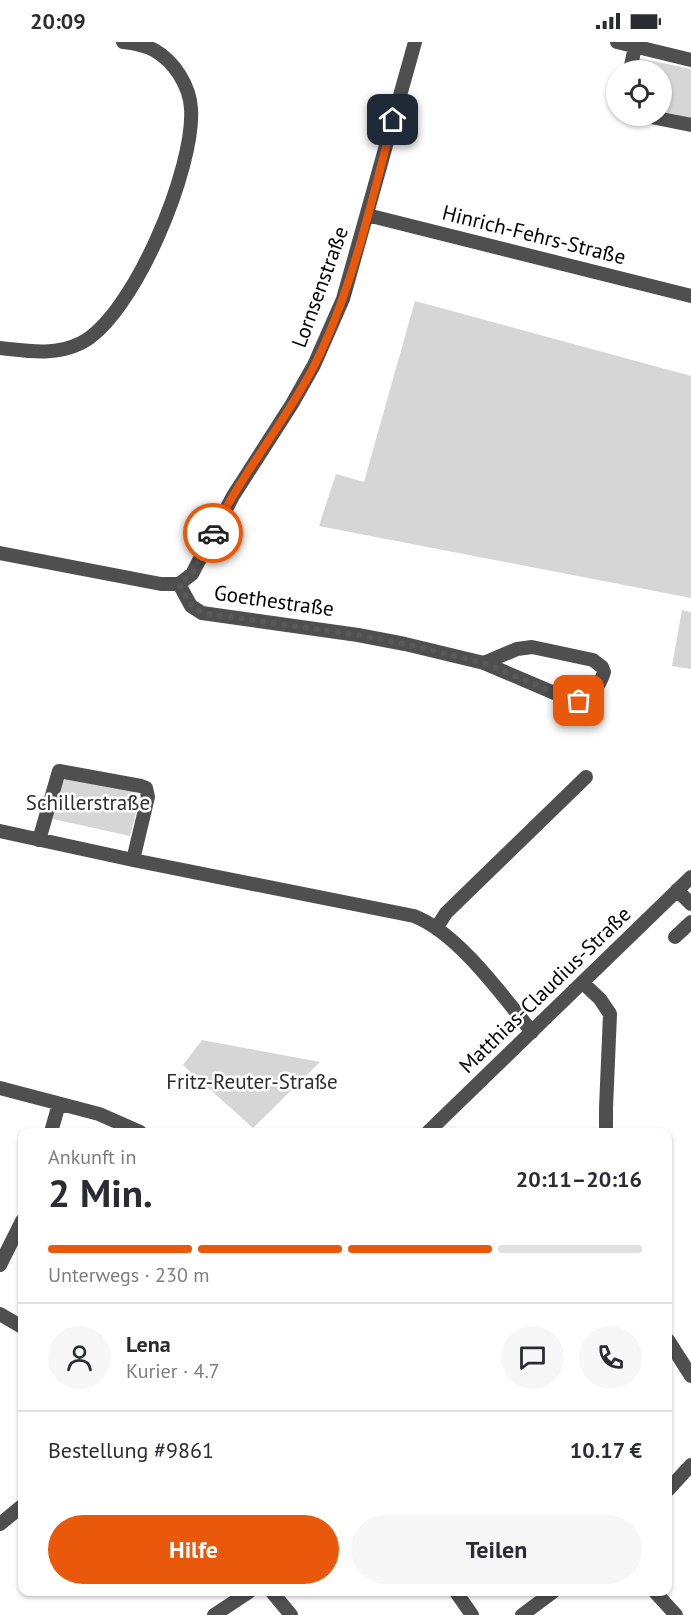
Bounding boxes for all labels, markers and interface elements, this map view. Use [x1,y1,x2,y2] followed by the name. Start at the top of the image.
[30,7,86,35] text: 20:09
[606,60,672,126] map controls
[606,60,672,126] button: locate
[367,94,418,145] pin
[376,103,409,136] icon: home
[440,199,629,270] street label: Hinrich-Fehrs-Straße
[285,222,354,351] street label: Lornsenstraße
[183,503,243,563] courier
[197,517,230,550] icon: car
[212,579,336,622] street label: Goethestraße
[553,675,604,726] pin
[562,684,595,717] icon: bag
[26,789,150,816] park label: Schillerstraße
[453,901,636,1079] street label: Matthias-Claudius-Straße
[166,1068,338,1095] park label: Fritz-Reuter-Straße
[48,1144,136,1170] text: Ankunft in
[516,1165,642,1193] text: 20:11–20:16
[48,1167,153,1218] text: 2 Min.
[48,1262,209,1288] text: Unterwegs · 230 m
[48,1326,111,1389] button: person
[501,1326,564,1389] button: chat
[579,1326,642,1389] button: phone
[126,1330,171,1358] text: Lena
[126,1358,220,1384] text: Kurier · 4.7
[48,1436,214,1464] text: Bestellung #9861
[570,1436,642,1464] text: 10.17 €
[48,1515,339,1584] button: Hilfe
[351,1515,642,1584] button: Teilen

